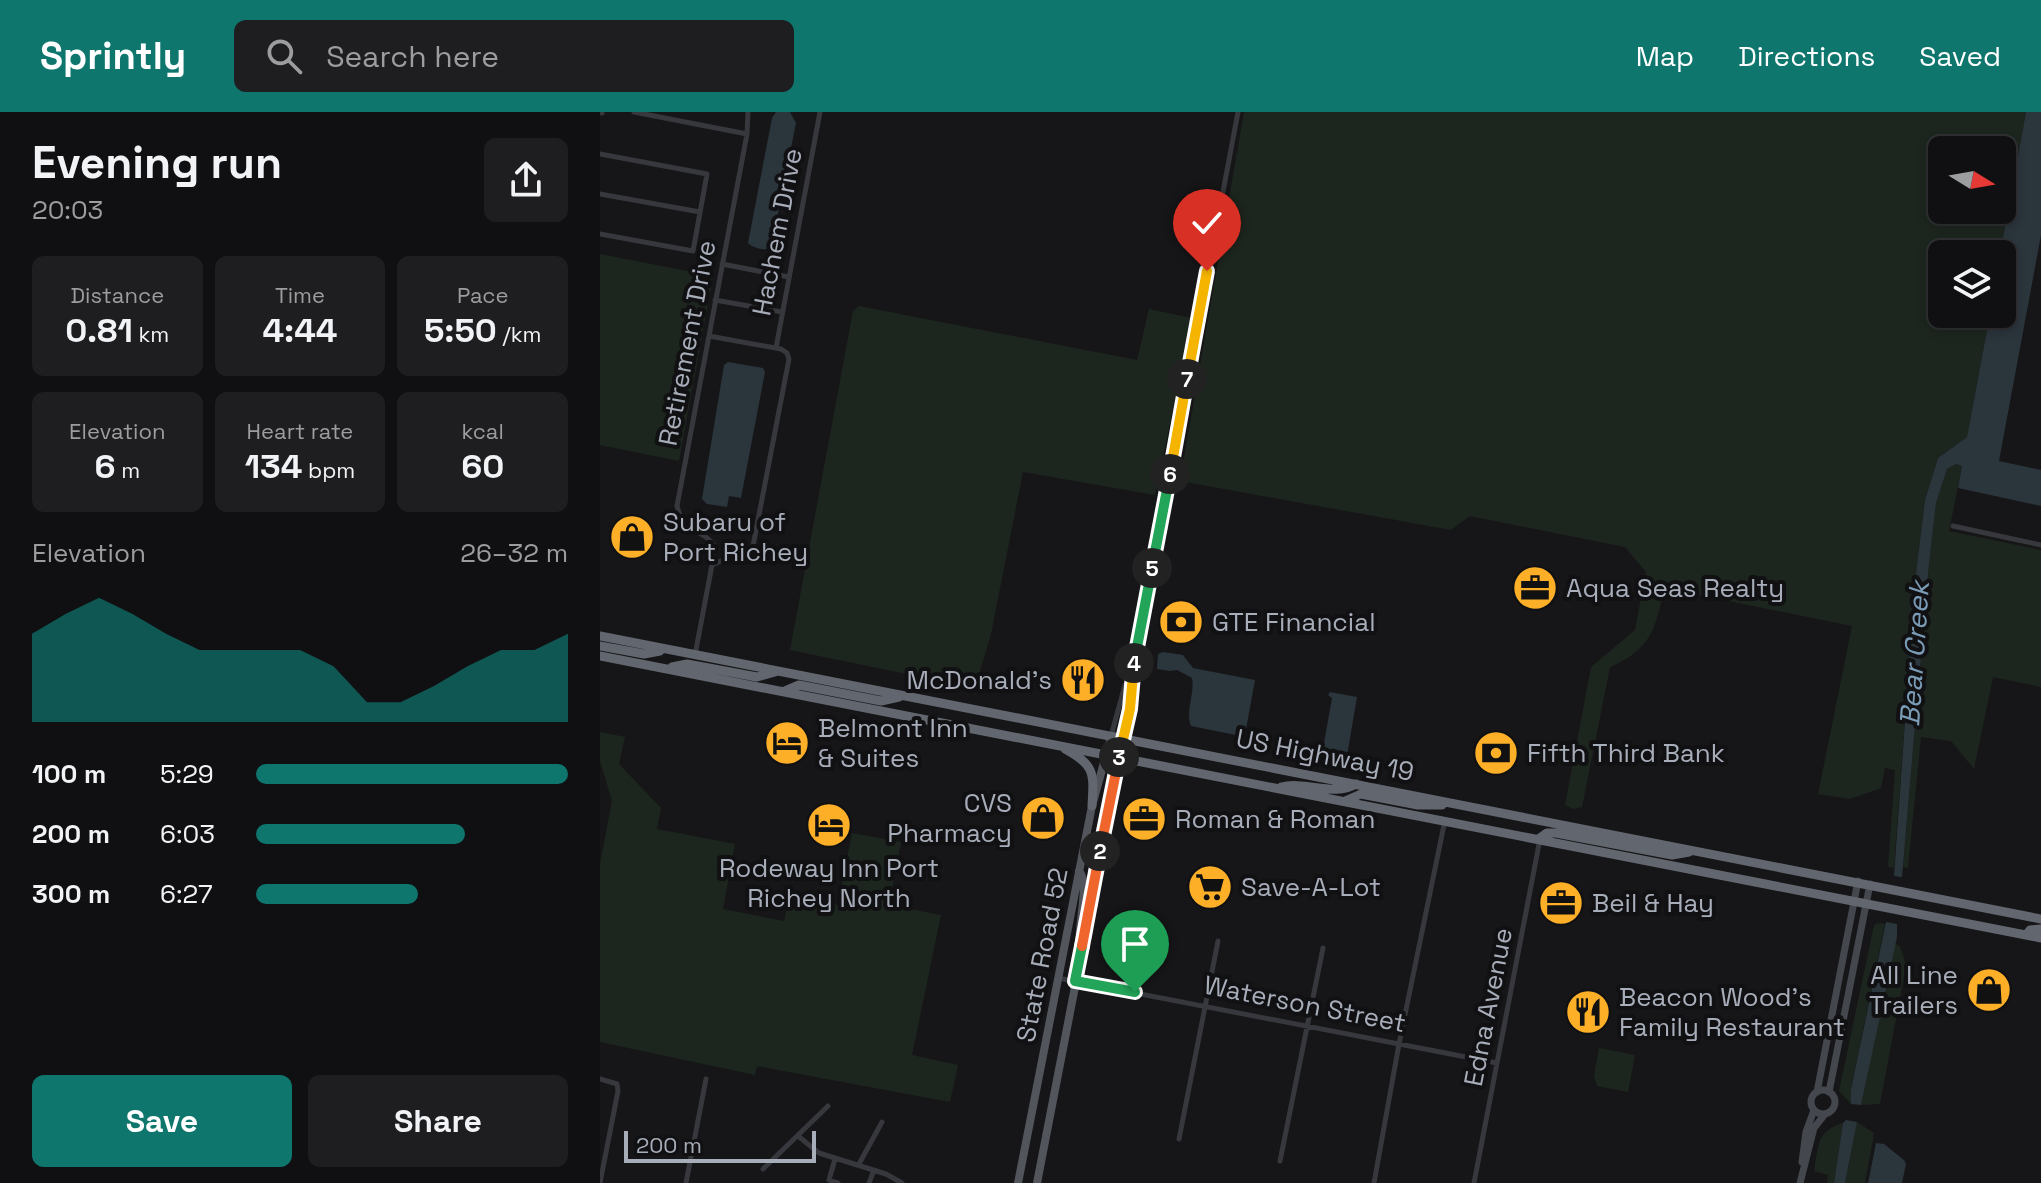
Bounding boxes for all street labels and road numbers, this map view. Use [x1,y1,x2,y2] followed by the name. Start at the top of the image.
[744,145,810,319] street label: Hachem Drive
[650,237,724,449] street label: Retirement Drive
[1233,721,1417,789] street label: US Highway 19
[1008,865,1076,1045] street label: State Road 52
[1456,925,1520,1089] street label: Edna Avenue
[1201,968,1409,1040] street label: Waterson Street

